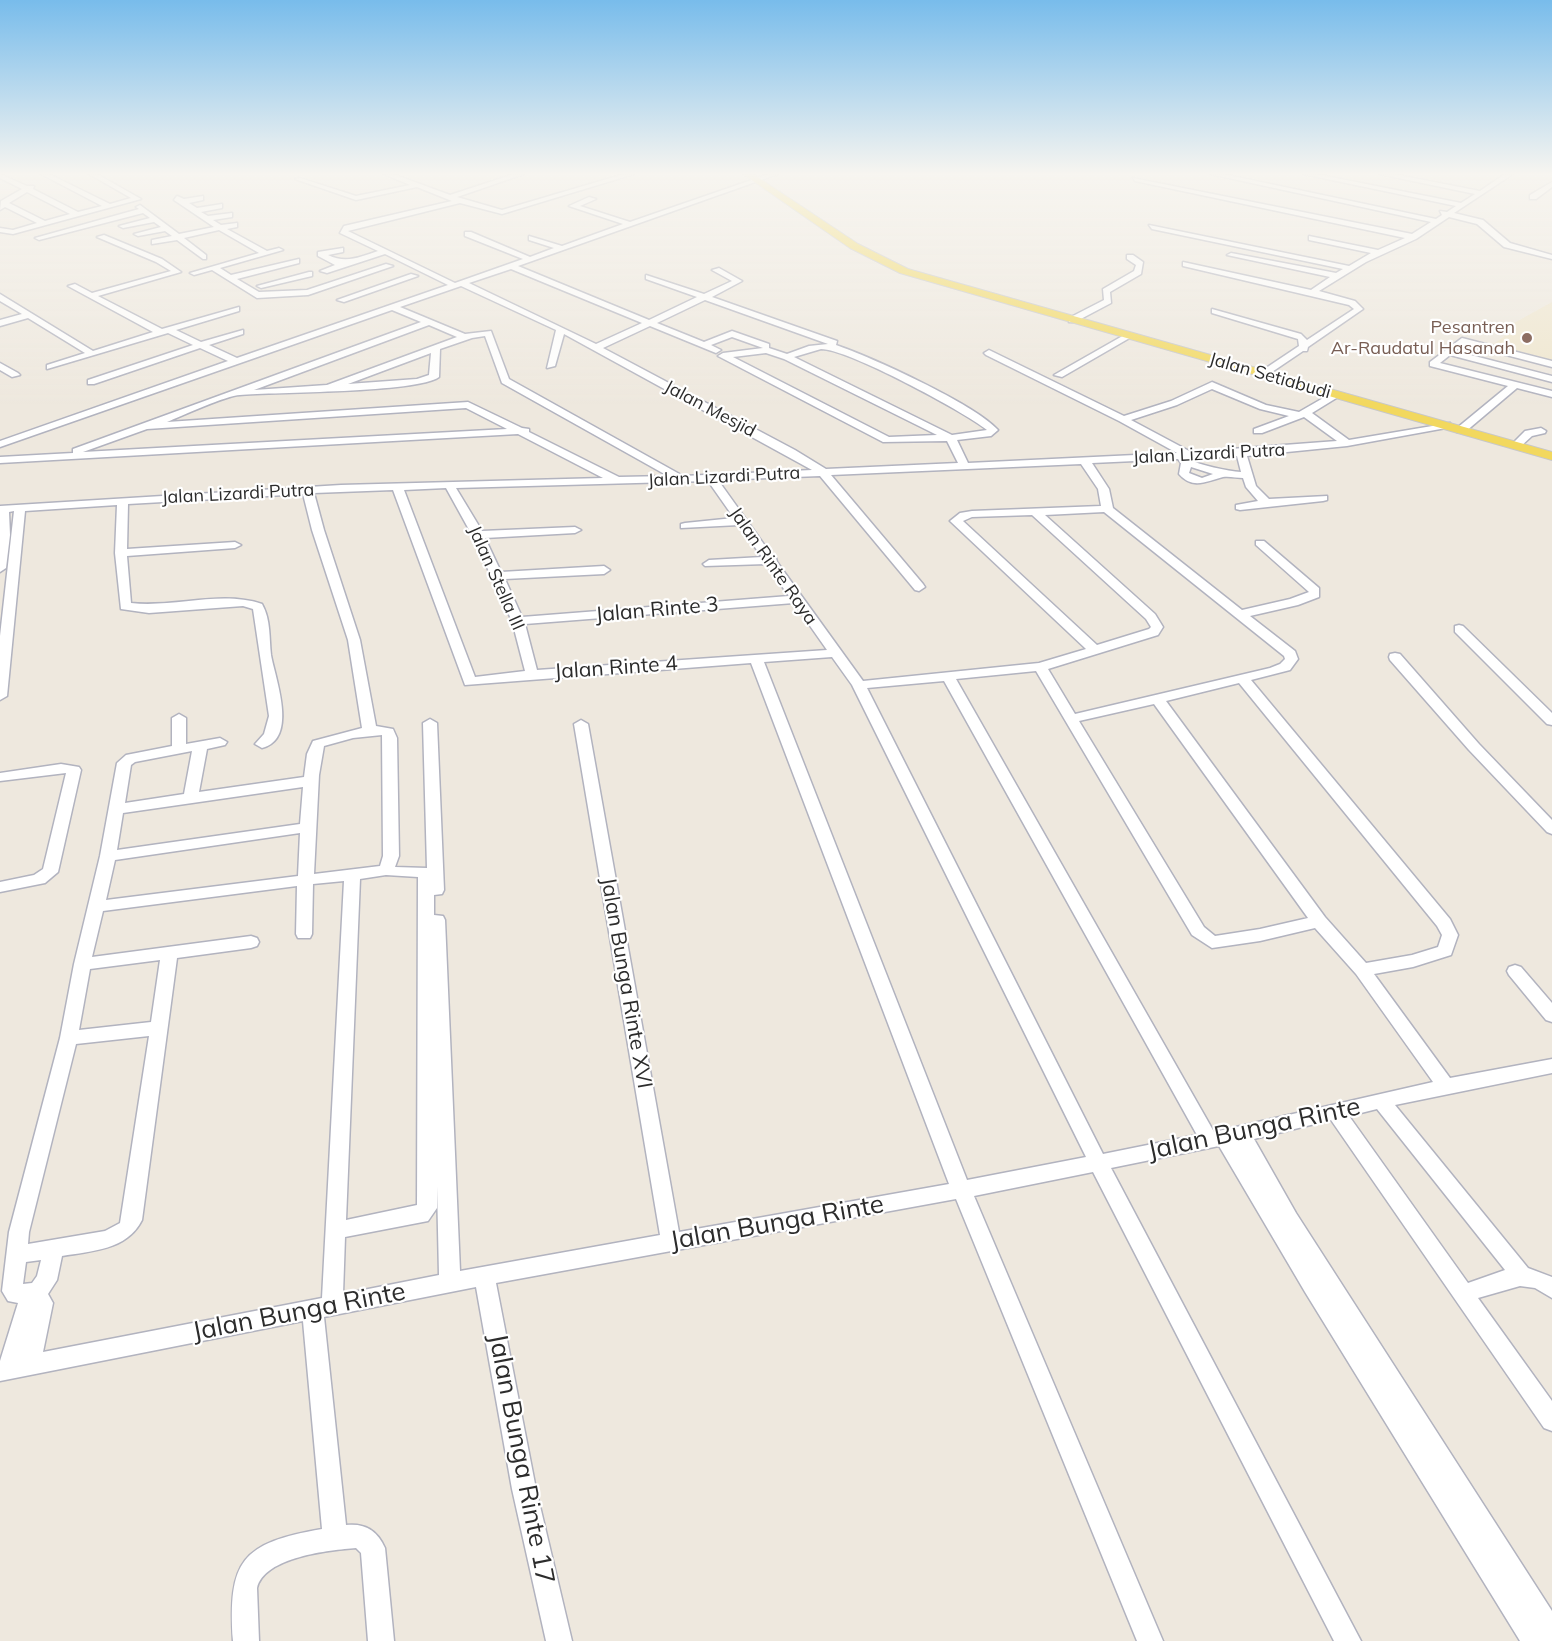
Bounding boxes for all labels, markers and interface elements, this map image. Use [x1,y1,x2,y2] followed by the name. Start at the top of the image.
[1331,317,1515,360] place label: Pesantren Ar-Raudatul Hasanah
[1520,331,1534,345] marker: Pesantren Ar-Raudatul Hasanah
[1207,348,1333,404] street label: Jalan Setiabudi
[661,376,759,442] street label: Jalan Mesjid
[1132,439,1286,469] street label: Jalan Lizardi Putra
[647,462,801,492] street label: Jalan Lizardi Putra
[161,479,315,509] street label: Jalan Lizardi Putra
[724,503,822,629] street label: Jalan Rinte Raya
[463,522,529,634] street label: Jalan Stella III
[594,592,720,628] street label: Jalan Rinte 3
[554,651,678,685] street label: Jalan Rinte 4
[595,876,657,1090] street label: Jalan Bunga Rinte XVI
[1145,1091,1363,1167] street label: Jalan Bunga Rinte
[668,1189,886,1257] street label: Jalan Bunga Rinte
[190,1276,408,1348] street label: Jalan Bunga Rinte
[481,1331,561,1587] street label: Jalan Bunga Rinte 17

